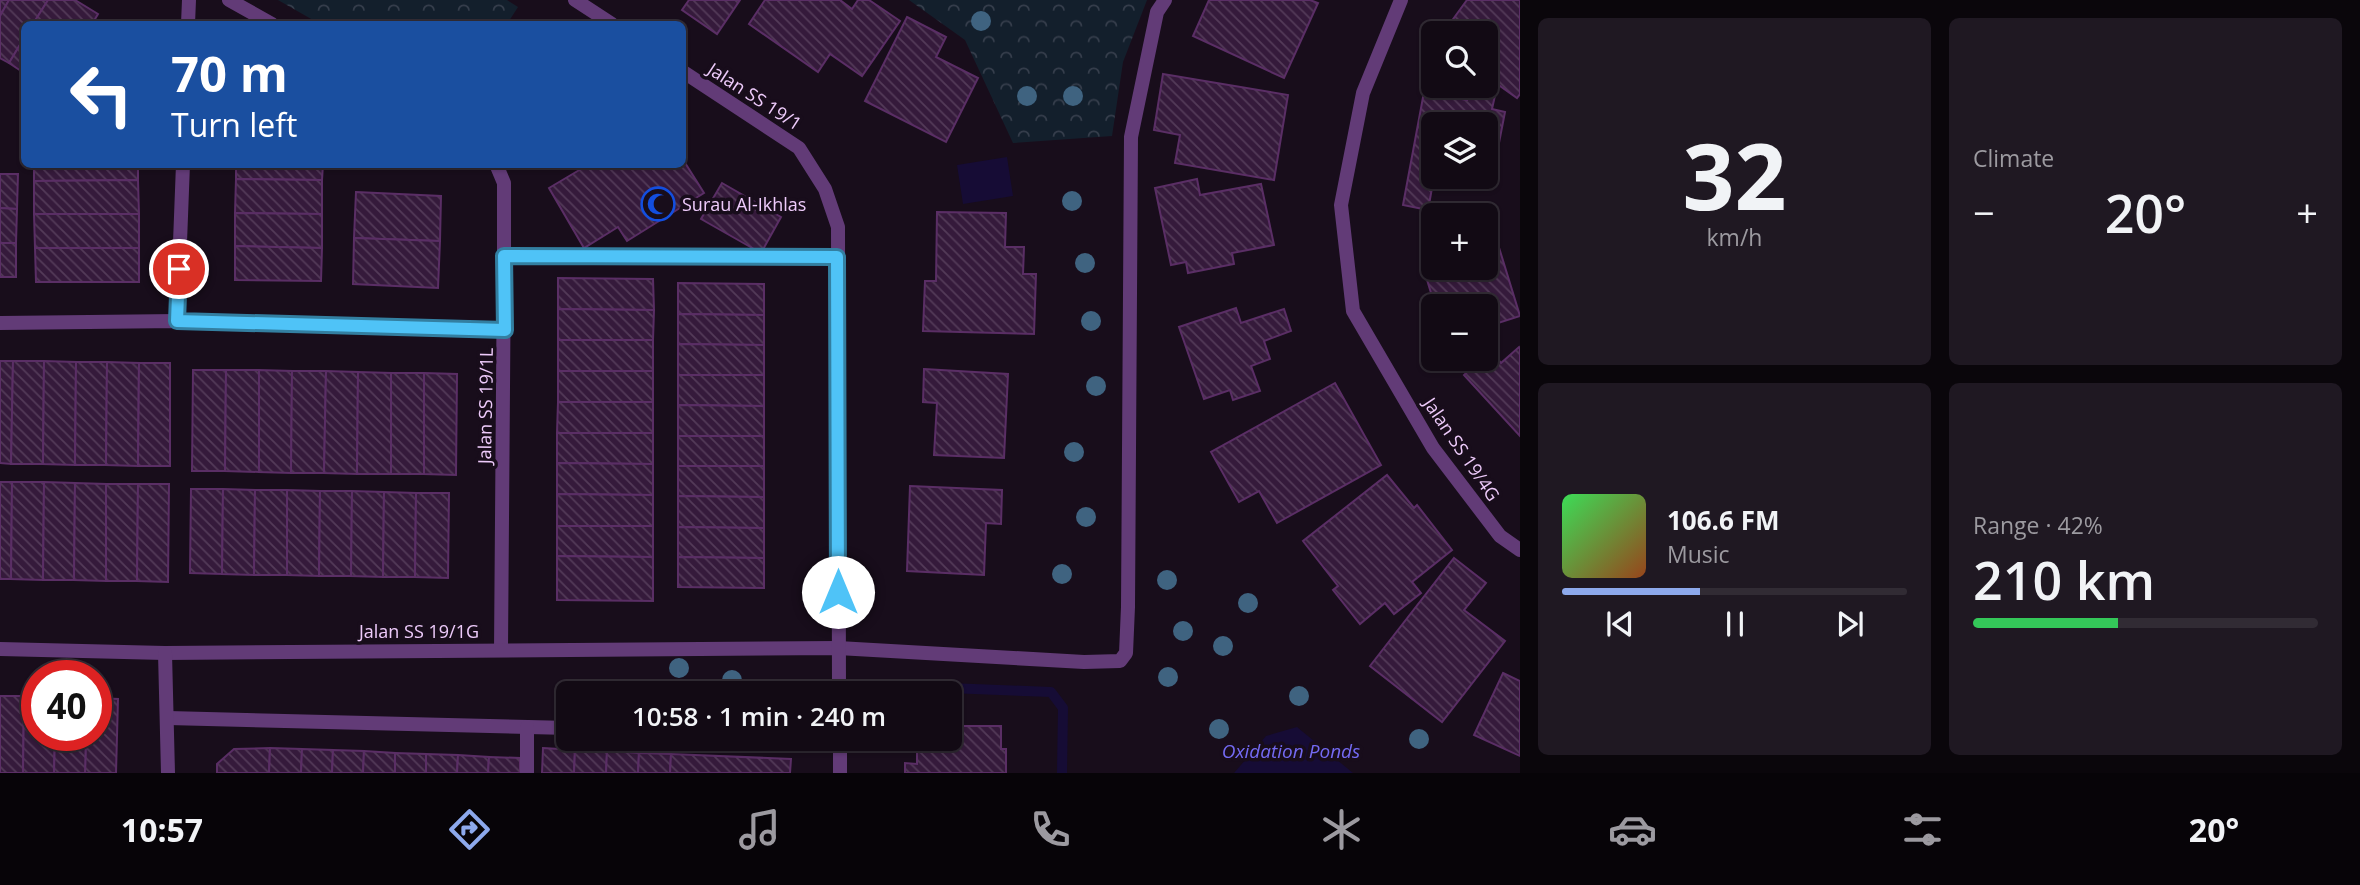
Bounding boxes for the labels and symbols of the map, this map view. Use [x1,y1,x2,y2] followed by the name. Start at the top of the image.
[702,56,806,135] street label: Jalan SS 19/1
[639,185,677,223] mosque icon: Surau Al-Ikhlas
[682,192,806,216] place label: Surau Al-Ikhlas
[149,239,209,299] pin
[472,348,498,466] street label: Jalan SS 19/1L
[1417,391,1506,505] street label: Jalan SS 19/4G
[801,555,875,629] position arrow
[357,619,479,643] street label: Jalan SS 19/1G
[21,660,112,751] speed limit sign: 40
[1222,738,1360,764] water label: Oxidation Ponds

